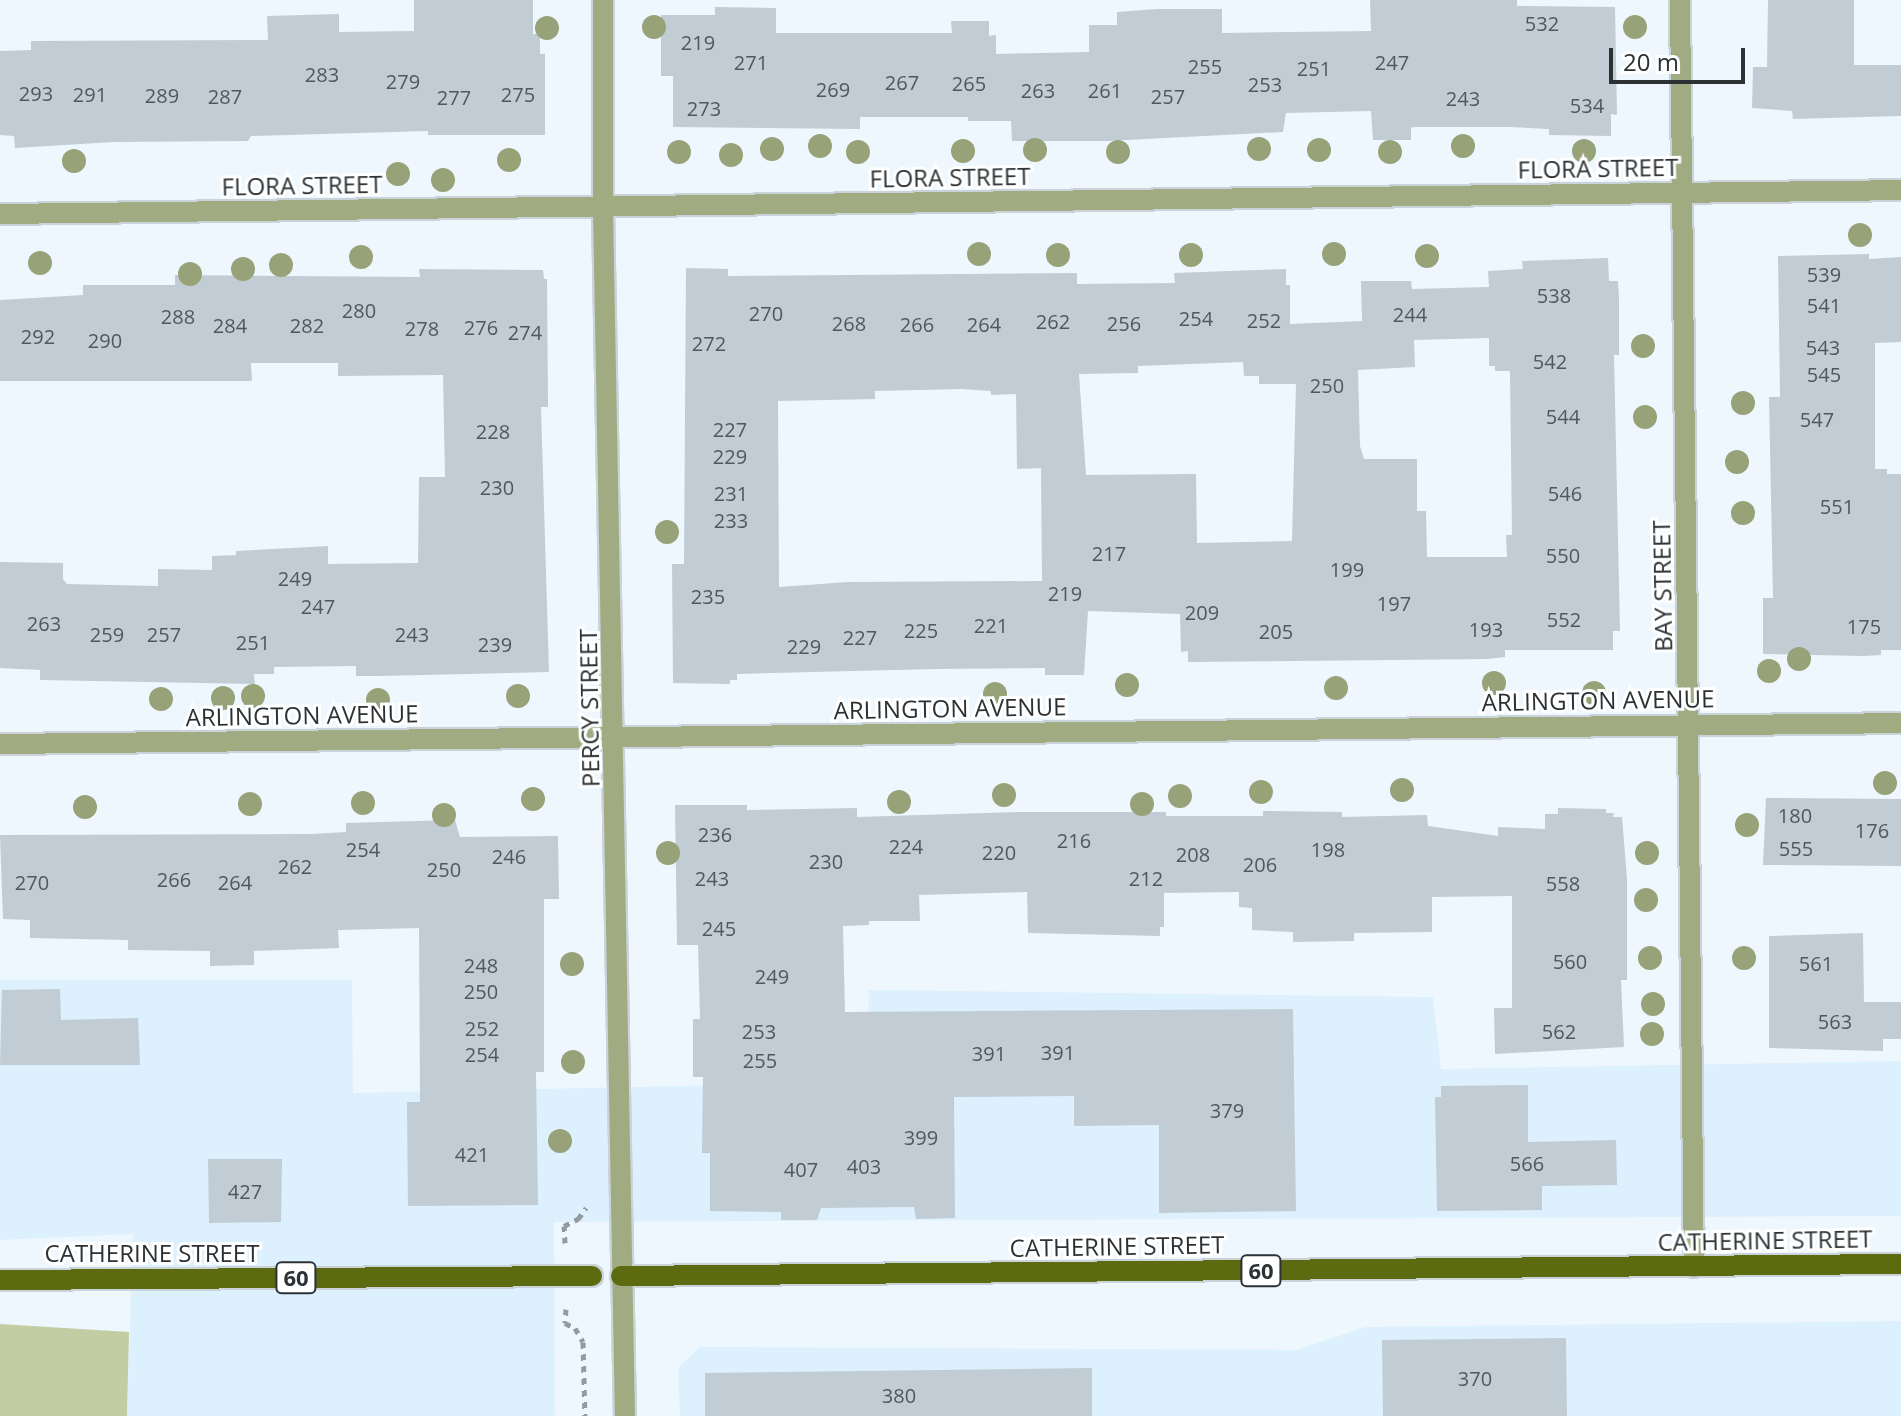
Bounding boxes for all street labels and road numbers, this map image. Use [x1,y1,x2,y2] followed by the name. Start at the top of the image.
[1517,152,1679,184] street label: FLORA STREET
[869,161,1031,193] street label: FLORA STREET
[221,169,383,201] street label: FLORA STREET
[1646,520,1678,652] street label: BAY STREET
[573,629,605,787] street label: PERCY STREET
[1481,684,1715,716] street label: ARLINGTON AVENUE
[833,692,1067,724] street label: ARLINGTON AVENUE
[185,699,419,731] street label: ARLINGTON AVENUE
[1657,1224,1873,1256] street label: CATHERINE STREET
[1009,1230,1225,1262] street label: CATHERINE STREET
[45,1239,259,1267] street label: CATHERINE STREET
[1239,1253,1283,1289] road number: 60
[274,1260,318,1296] road number: 60

